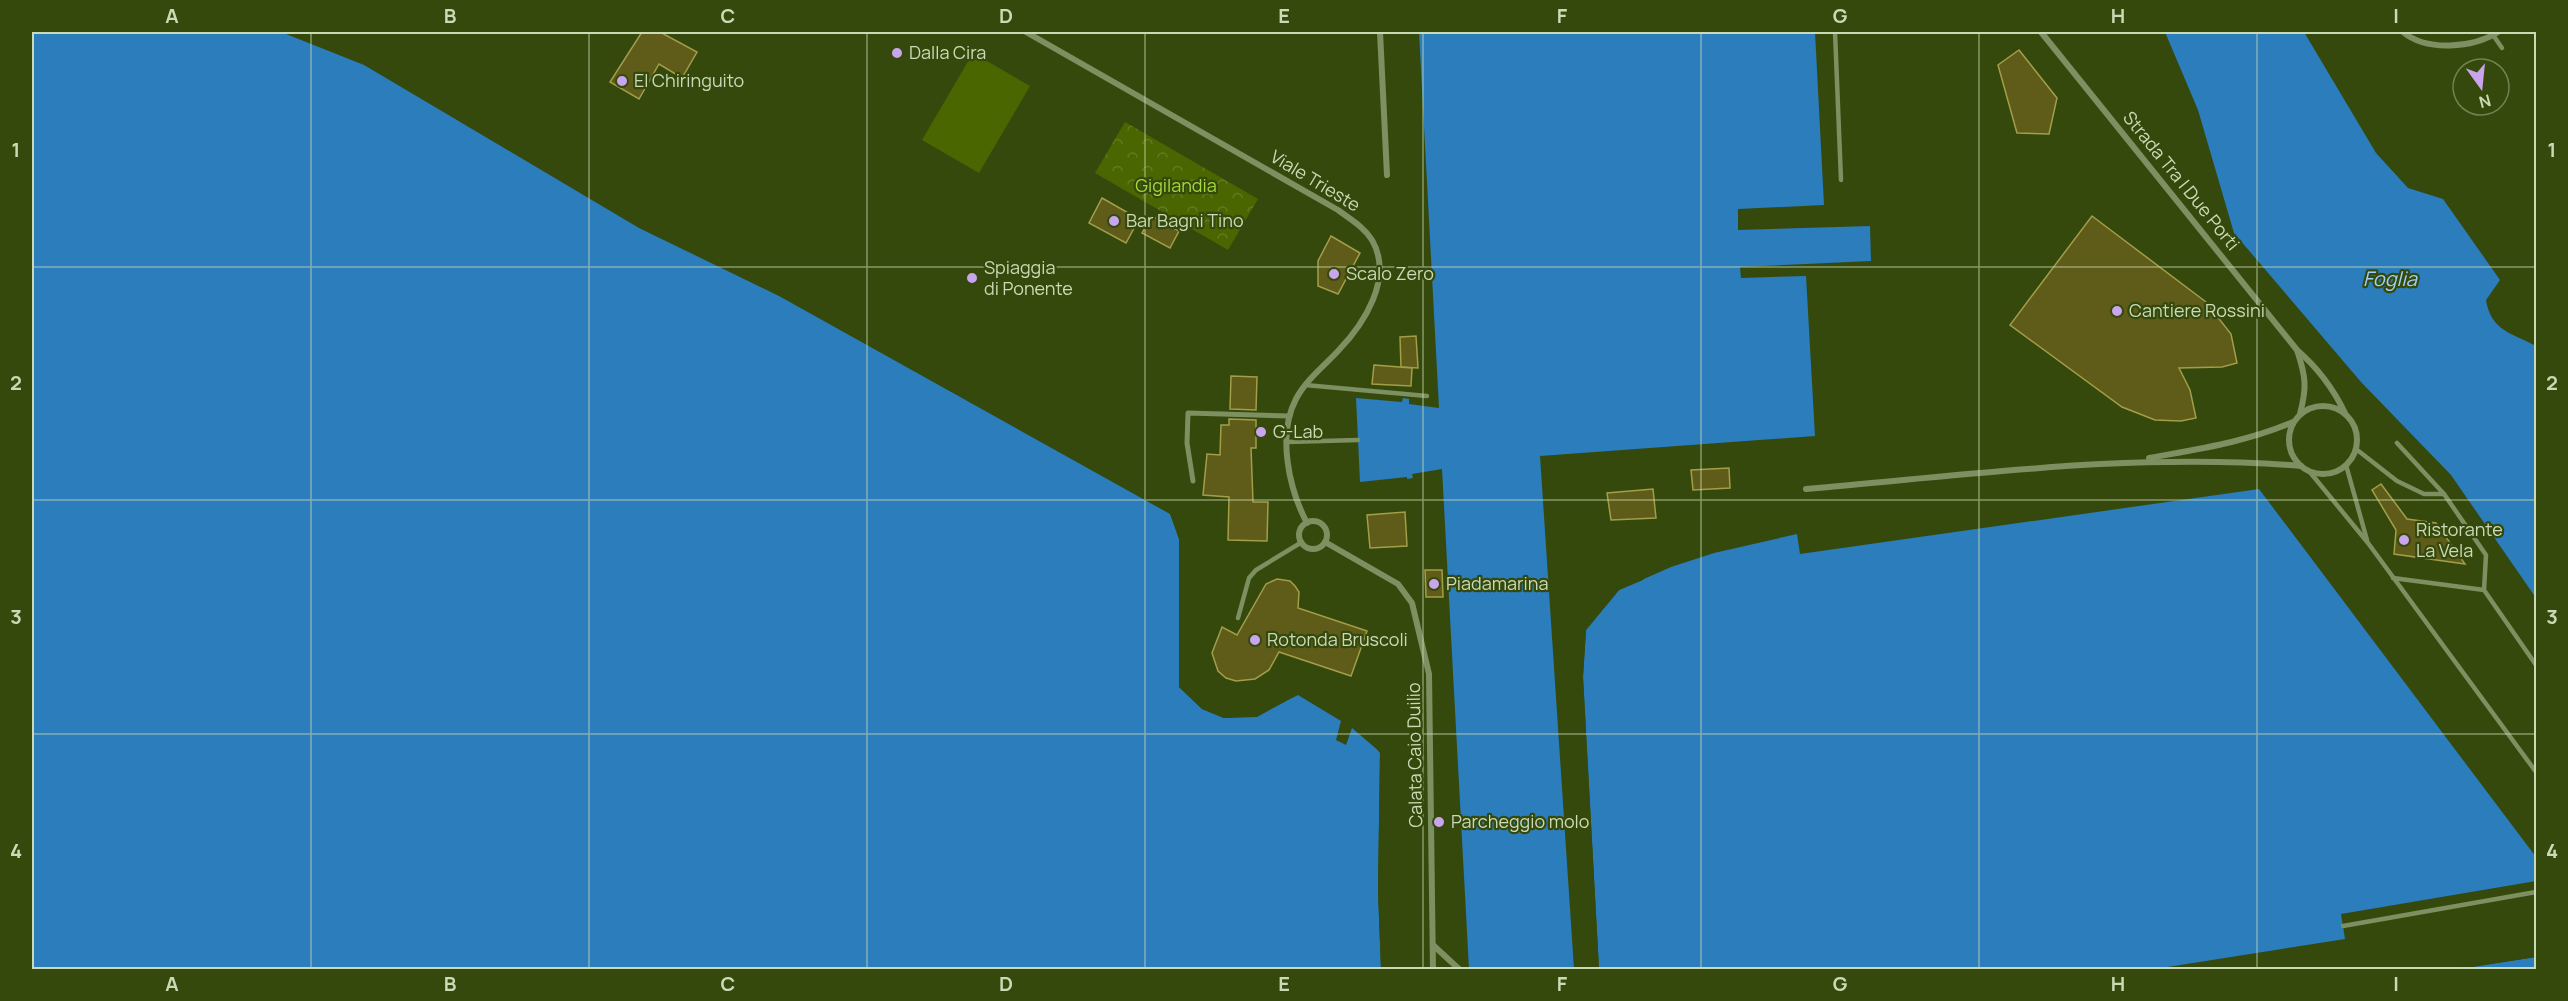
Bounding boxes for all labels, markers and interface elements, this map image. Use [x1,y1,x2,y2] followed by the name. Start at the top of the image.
[165,2,179,29] text: A
[444,2,457,29] text: B
[721,2,735,29] text: C
[999,2,1013,29] text: D
[1278,2,1290,29] text: E
[1557,2,1568,29] text: F
[1833,2,1848,29] text: G
[2111,2,2125,29] text: H
[2393,2,2399,29] text: I
[909,40,986,64] place label: Dalla Cira
[890,46,904,60] marker: Dalla Cira
[2451,57,2511,117] north arrow
[634,68,744,92] place label: El Chiringuito
[615,74,629,88] marker: El Chiringuito
[2476,89,2493,114] text: N
[2118,106,2245,255] street label: Strada Tra I Due Porti
[12,136,20,163] text: 1
[2548,136,2556,163] text: 1
[1266,144,1365,216] street label: Viale Trieste
[1135,173,1217,197] park label: Gigilandia
[1126,208,1244,232] place label: Bar Bagni Tino
[1107,214,1121,228] marker: Bar Bagni Tino
[984,255,1073,300] place label: Spiaggia di Ponente
[1346,261,1434,285] place label: Scalo Zero
[2363,265,2418,292] water label: Foglia
[1327,267,1341,281] marker: Scalo Zero
[965,271,979,285] marker: Spiaggia di Ponente
[2129,298,2265,322] place label: Cantiere Rossini
[2110,304,2124,318] marker: Cantiere Rossini
[10,369,22,396] text: 2
[2546,369,2558,396] text: 2
[1273,419,1323,443] place label: G-Lab
[1254,425,1268,439] marker: G-Lab
[2416,517,2503,562] place label: Ristorante La Vela
[2397,533,2411,547] marker: Ristorante La Vela
[1446,571,1548,595] place label: Piadamarina
[1427,577,1441,591] marker: Piadamarina
[10,603,22,630] text: 3
[2546,603,2558,630] text: 3
[1267,627,1408,651] place label: Rotonda Bruscoli
[1248,633,1262,647] marker: Rotonda Bruscoli
[1401,682,1427,828] street label: Calata Caio Duilio
[1451,809,1589,833] place label: Parcheggio molo
[1432,815,1446,829] marker: Parcheggio molo
[10,837,22,864] text: 4
[2546,837,2558,864] text: 4
[165,970,179,997] text: A
[444,970,457,997] text: B
[721,970,735,997] text: C
[999,970,1013,997] text: D
[1278,970,1290,997] text: E
[1557,970,1568,997] text: F
[1833,970,1848,997] text: G
[2111,970,2125,997] text: H
[2393,970,2399,997] text: I

